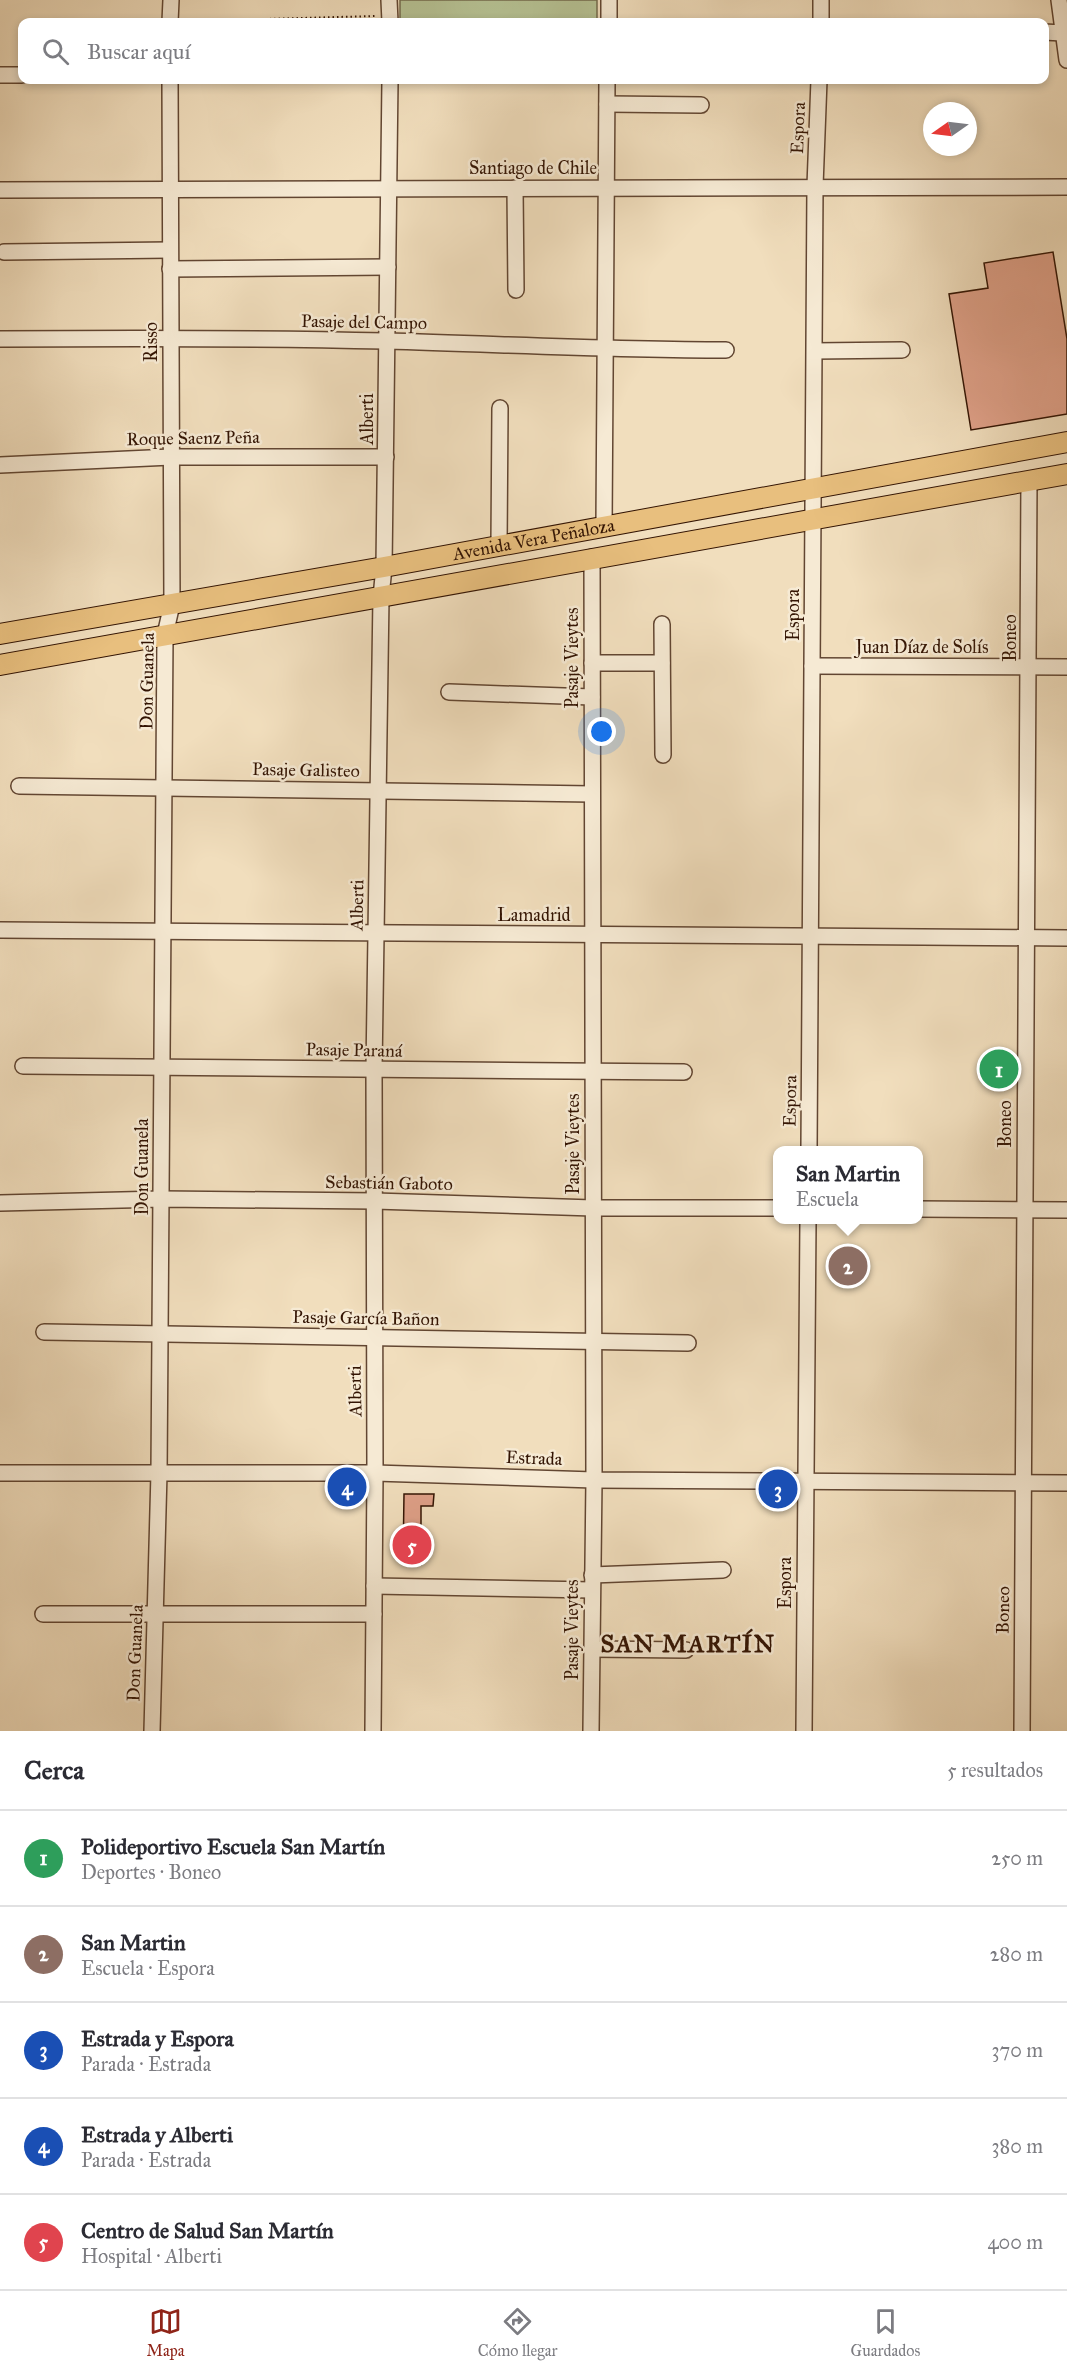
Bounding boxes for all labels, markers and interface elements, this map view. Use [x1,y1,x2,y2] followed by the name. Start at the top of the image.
[18,18,1049,84] search box
[39,35,72,68] icon: search
[87,38,190,65] text: Buscar aquí
[786,101,810,154] street label: Espora
[923,102,977,156] north arrow
[469,157,597,180] street label: Santiago de Chile
[301,310,427,334] street label: Pasaje del Campo
[140,322,162,362] street label: Risso
[356,393,378,446] street label: Alberti
[126,426,260,451] street label: Roque Saenz Peña
[450,514,617,565] street label: Avenida Vera Peñaloza
[782,589,804,641] street label: Espora
[561,607,583,709] street label: Pasaje Vieytes
[999,614,1021,662] street label: Boneo
[135,632,159,730] street label: Don Guanela
[854,636,988,659] street label: Juan Díaz de Solís
[587,717,616,746] your location
[252,758,360,782] street label: Pasaje Galisteo
[346,879,368,932] street label: Alberti
[497,904,571,926] street label: Lamadrid
[305,1038,403,1062] street label: Pasaje Paraná
[980,1046,1018,1092] pin: 1
[779,1074,801,1127] street label: Espora
[562,1093,584,1195] street label: Pasaje Vieytes
[994,1100,1016,1148] street label: Boneo
[131,1118,153,1216] street label: Don Guanela
[773,1146,923,1224] popup
[796,1160,900,1187] text: San Martin
[325,1171,453,1195] street label: Sebastián Gaboto
[796,1187,859,1211] text: Escuela
[828,1244,868,1288] pin: 2
[292,1306,440,1330] street label: Pasaje García Bañon
[344,1365,366,1418] street label: Alberti
[505,1446,563,1470] street label: Estrada
[328,1464,366,1510] pin: 4
[758,1466,798,1512] pin: 3
[392,1522,432,1568] pin: 5
[774,1557,796,1609] street label: Espora
[561,1579,583,1681] street label: Pasaje Vieytes
[992,1586,1014,1634] street label: Boneo
[122,1604,148,1702] street label: Don Guanela
[601,1628,776,1659] district label: SAN MARTÍN
[24,1754,84,1786] text: Cerca
[947,1758,1043,1782] text: 5 resultados
[81,1833,385,1860] text: Polideportivo Escuela San Martín
[40,1846,47,1870] text: 1
[991,1846,1043,1870] text: 250 m
[81,1860,221,1884] text: Deportes · Boneo
[81,1929,186,1956] text: San Martin
[39,1942,48,1966] text: 2
[990,1942,1043,1966] text: 280 m
[81,1956,215,1980] text: Escuela · Espora
[81,2025,234,2052] text: Estrada y Espora
[40,2038,48,2062] text: 3
[992,2038,1043,2062] text: 370 m
[81,2052,211,2076] text: Parada · Estrada
[81,2121,233,2148] text: Estrada y Alberti
[38,2134,49,2158] text: 4
[992,2134,1043,2158] text: 380 m
[81,2148,211,2172] text: Parada · Estrada
[81,2217,334,2244] text: Centro de Salud San Martín
[39,2230,48,2254] text: 5
[987,2230,1043,2254] text: 400 m
[81,2244,222,2268] text: Hospital · Alberti
[147,2305,185,2360] tab: Mapa
[478,2305,557,2360] tab: Cómo llegar
[851,2305,920,2360] tab: Guardados

